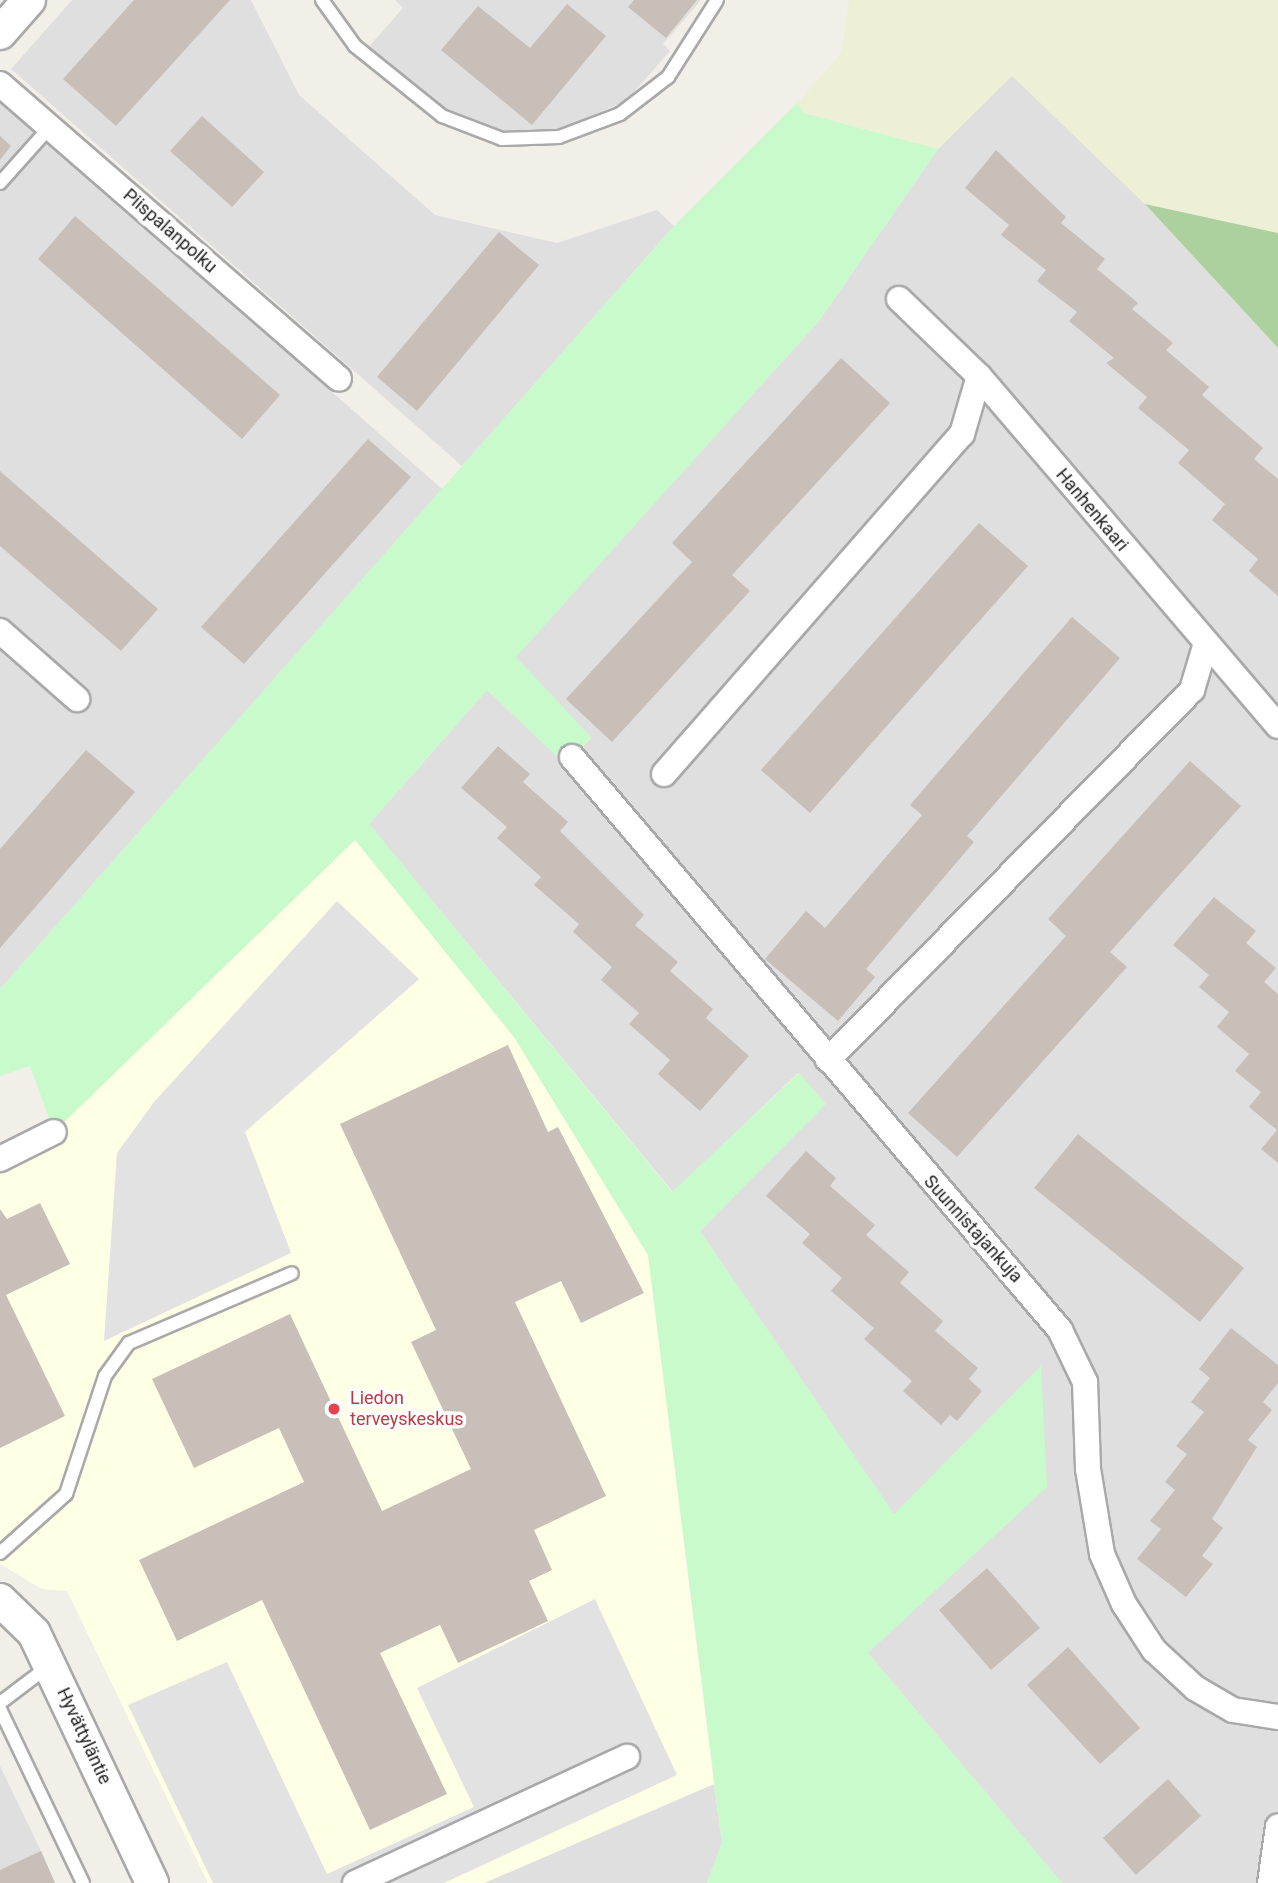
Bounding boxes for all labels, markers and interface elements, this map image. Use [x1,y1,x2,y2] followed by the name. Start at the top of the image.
[119,184,221,278] street label: Piispalanpolku
[1051,464,1133,556] street label: Hanhenkaari
[919,1171,1027,1287] street label: Suunnistajankuja
[350,1388,464,1430] place label: Liedon terveyskeskus
[324,1399,344,1419] marker: Liedon terveyskeskus
[52,1684,116,1788] street label: Hyvättyläntie

